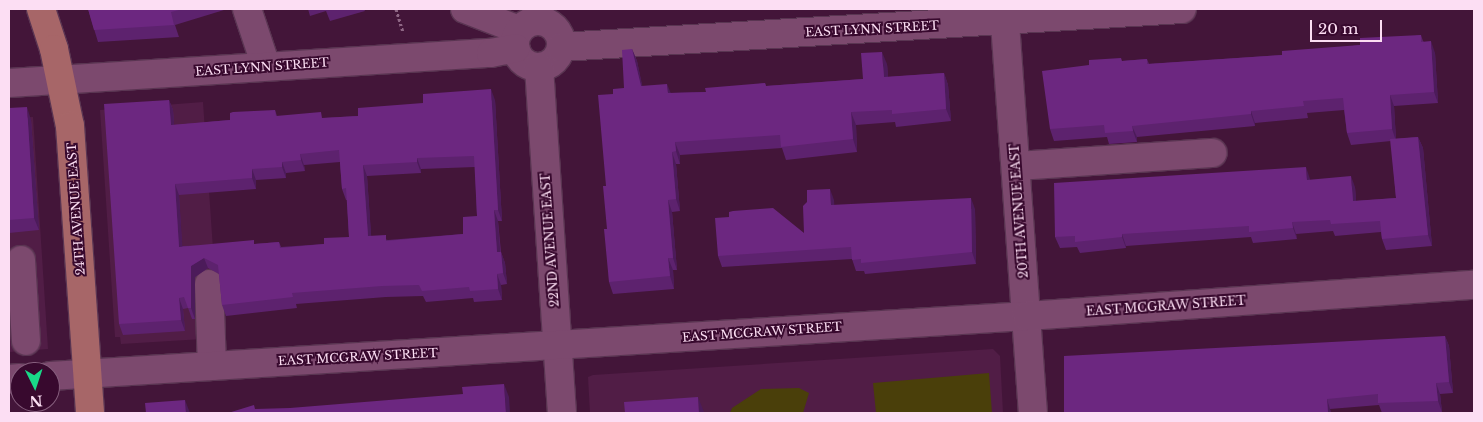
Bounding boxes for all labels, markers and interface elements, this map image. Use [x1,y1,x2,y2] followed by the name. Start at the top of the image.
[1313,10,1386,42] scale bar
[805,18,939,40] street label: EAST LYNN STREET
[1318,19,1358,38] text: 20 m
[195,55,329,79] street label: EAST LYNN STREET
[64,142,88,276] street label: 24TH AVENUE EAST
[1007,143,1031,279] street label: 20TH AVENUE EAST
[538,172,562,308] street label: 22ND AVENUE EAST
[1085,293,1247,319] street label: EAST MCGRAW STREET
[681,319,843,345] street label: EAST MCGRAW STREET
[277,346,439,368] street label: EAST MCGRAW STREET
[10,362,60,412] north arrow
[29,392,43,410] text: N

